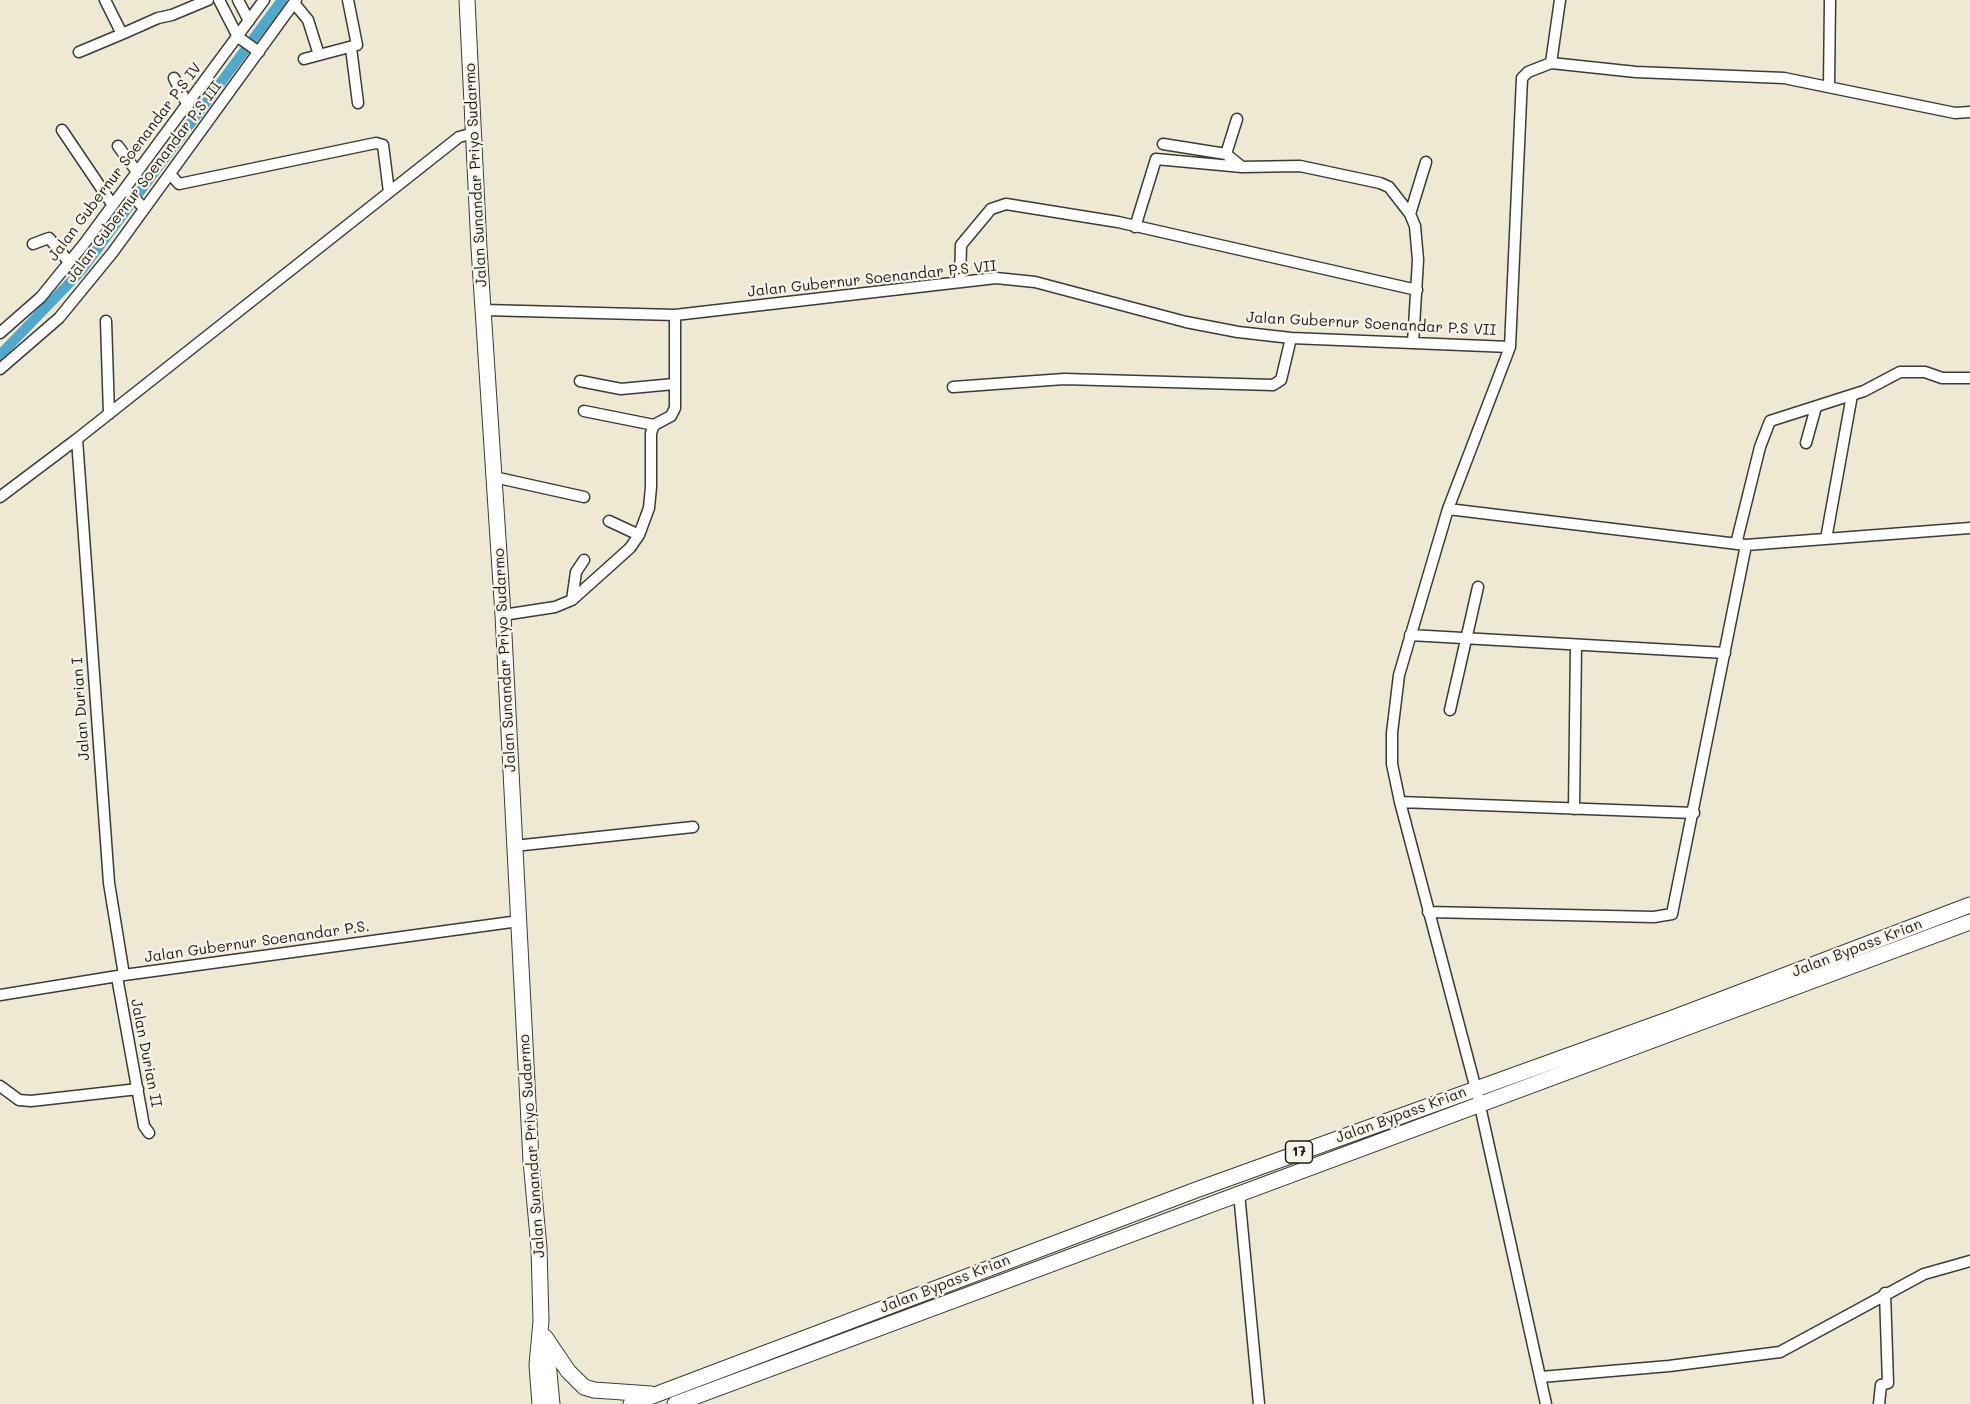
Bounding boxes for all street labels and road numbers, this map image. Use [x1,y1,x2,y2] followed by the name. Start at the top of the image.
[44,59,206,265] street label: Jalan Gubernur Soenandar P.S IV
[461,63,491,287] street label: Jalan Sunandar Priyo Sudarmo
[62,78,226,286] street label: Jalan Gubernur Soenandar P.S III
[747,257,997,301] street label: Jalan Gubernur Soenandar P.S VII
[1246,308,1496,340] street label: Jalan Gubernur Soenandar P.S VII
[490,548,520,772] street label: Jalan Sunandar Priyo Sudarmo
[68,657,94,761] street label: Jalan Durian I
[1789,915,1925,981] street label: Jalan Bypass Krian
[143,917,371,967] street label: Jalan Gubernur Soenandar P.S.
[127,997,165,1109] street label: Jalan Durian II
[515,1033,549,1259] street label: Jalan Sunandar Priyo Sudarmo
[1333,1083,1469,1147] street label: Jalan Bypass Krian
[1286,1141,1312,1163] road number: 17
[877,1251,1013,1317] street label: Jalan Bypass Krian

